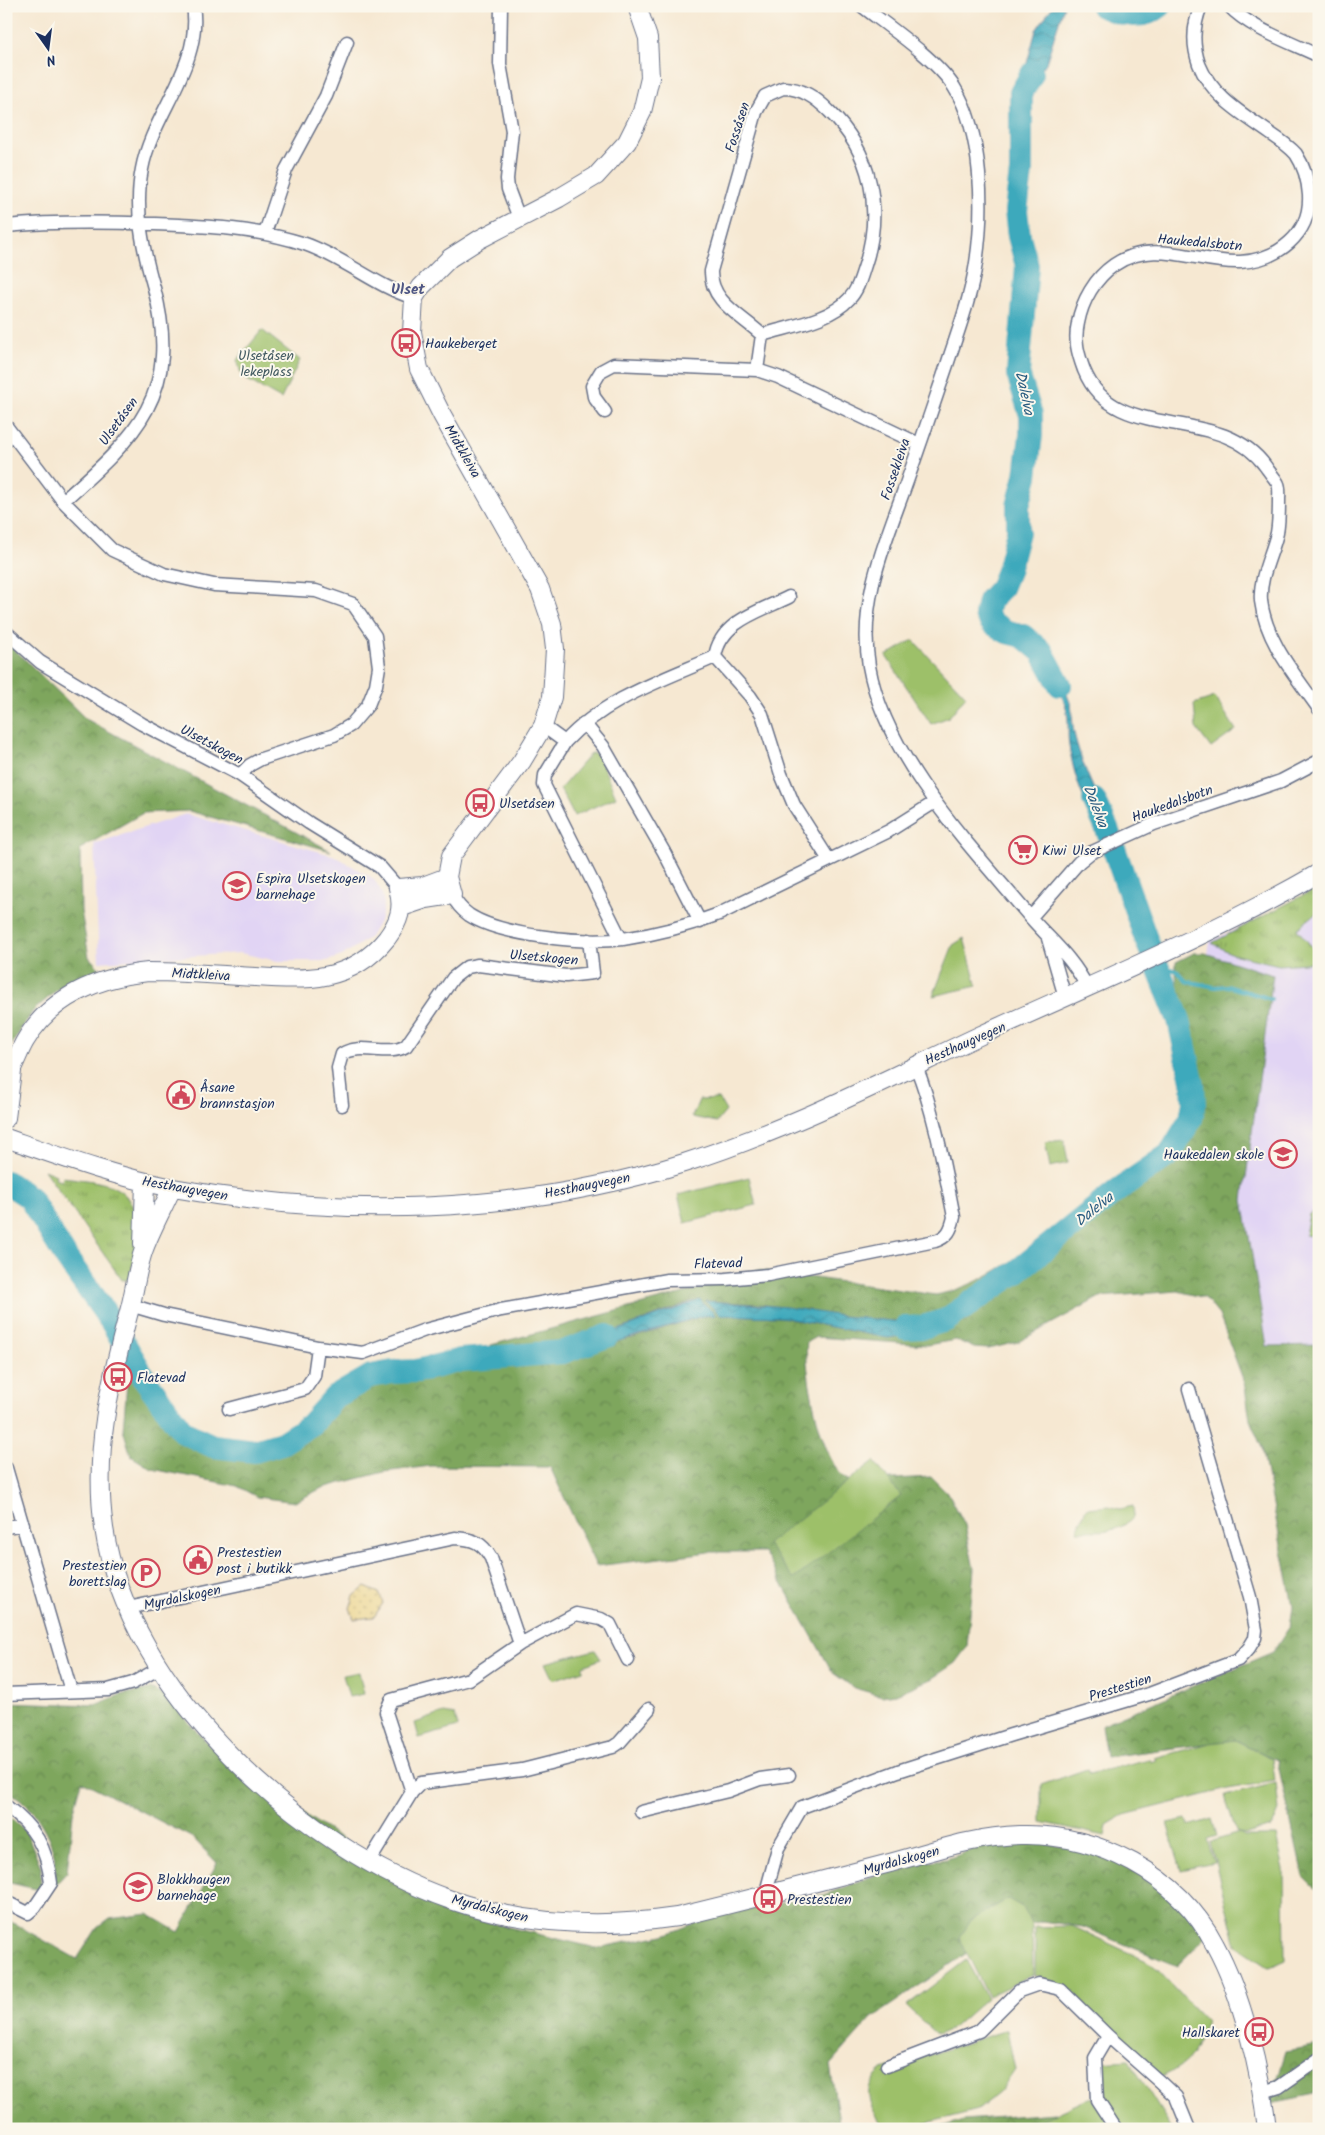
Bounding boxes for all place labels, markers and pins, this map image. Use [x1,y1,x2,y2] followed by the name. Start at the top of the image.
[391,328,421,358] bus stop icon: Haukeberget
[425,333,498,355] place label: Haukeberget
[465,788,495,818] bus stop icon: Ulsetåsen
[499,793,555,815] place label: Ulsetåsen
[1008,835,1038,865] supermarket icon: Kiwi Ulset
[1042,840,1102,862] place label: Kiwi Ulset
[256,868,366,906] place label: Espira Ulsetskogen barnehage
[222,871,252,901] school or university icon: Espira Ulsetskogen barnehage
[200,1077,275,1115] place label: Åsane brannstasjon
[166,1080,196,1110] public building icon: Åsane brannstasjon
[1268,1139,1298,1169] school or university icon: Haukedalen skole
[1163,1144,1265,1166] place label: Haukedalen skole
[103,1362,133,1392] bus stop icon: Flatevad
[137,1367,187,1389] place label: Flatevad
[216,1542,292,1580] place label: Prestestien post i butikk
[183,1545,213,1575] public building icon: Prestestien post i butikk
[62,1555,127,1593] place label: Prestestien borettslag
[131,1558,161,1588] parking icon: Prestestien borettslag
[157,1869,230,1907] place label: Blokkhaugen barnehage
[123,1872,153,1902] school or university icon: Blokkhaugen barnehage
[753,1884,783,1914] bus stop icon: Prestestien
[787,1889,852,1911] place label: Prestestien
[1244,2017,1274,2047] bus stop icon: Hallskaret
[1182,2022,1241,2044] place label: Hallskaret

